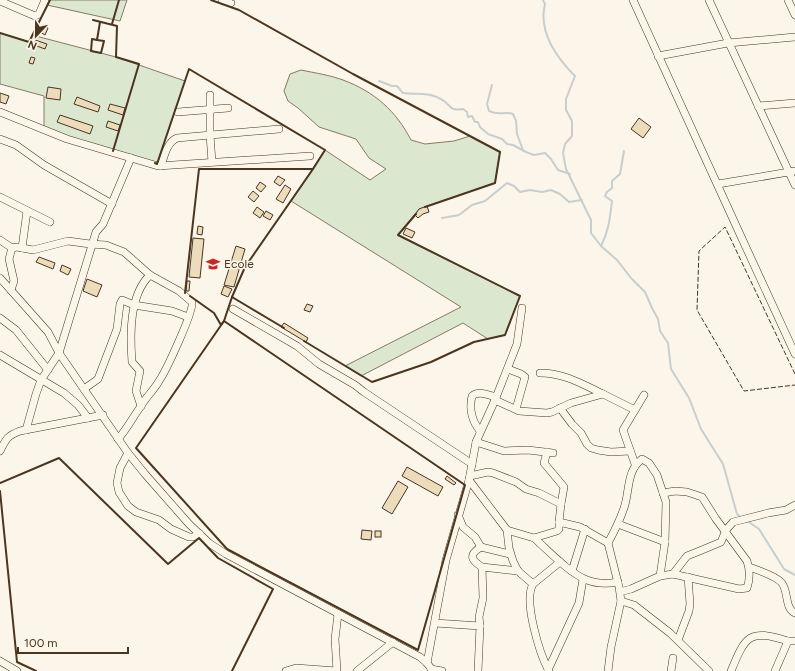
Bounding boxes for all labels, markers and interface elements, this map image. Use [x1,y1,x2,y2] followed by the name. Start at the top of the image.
[16,16,56,56] north arrow
[26,37,39,52] text: N
[205,256,221,272] school or university icon: Ecole
[224,257,254,271] place label: Ecole
[18,629,128,655] scale bar
[24,636,58,650] text: 100 m

